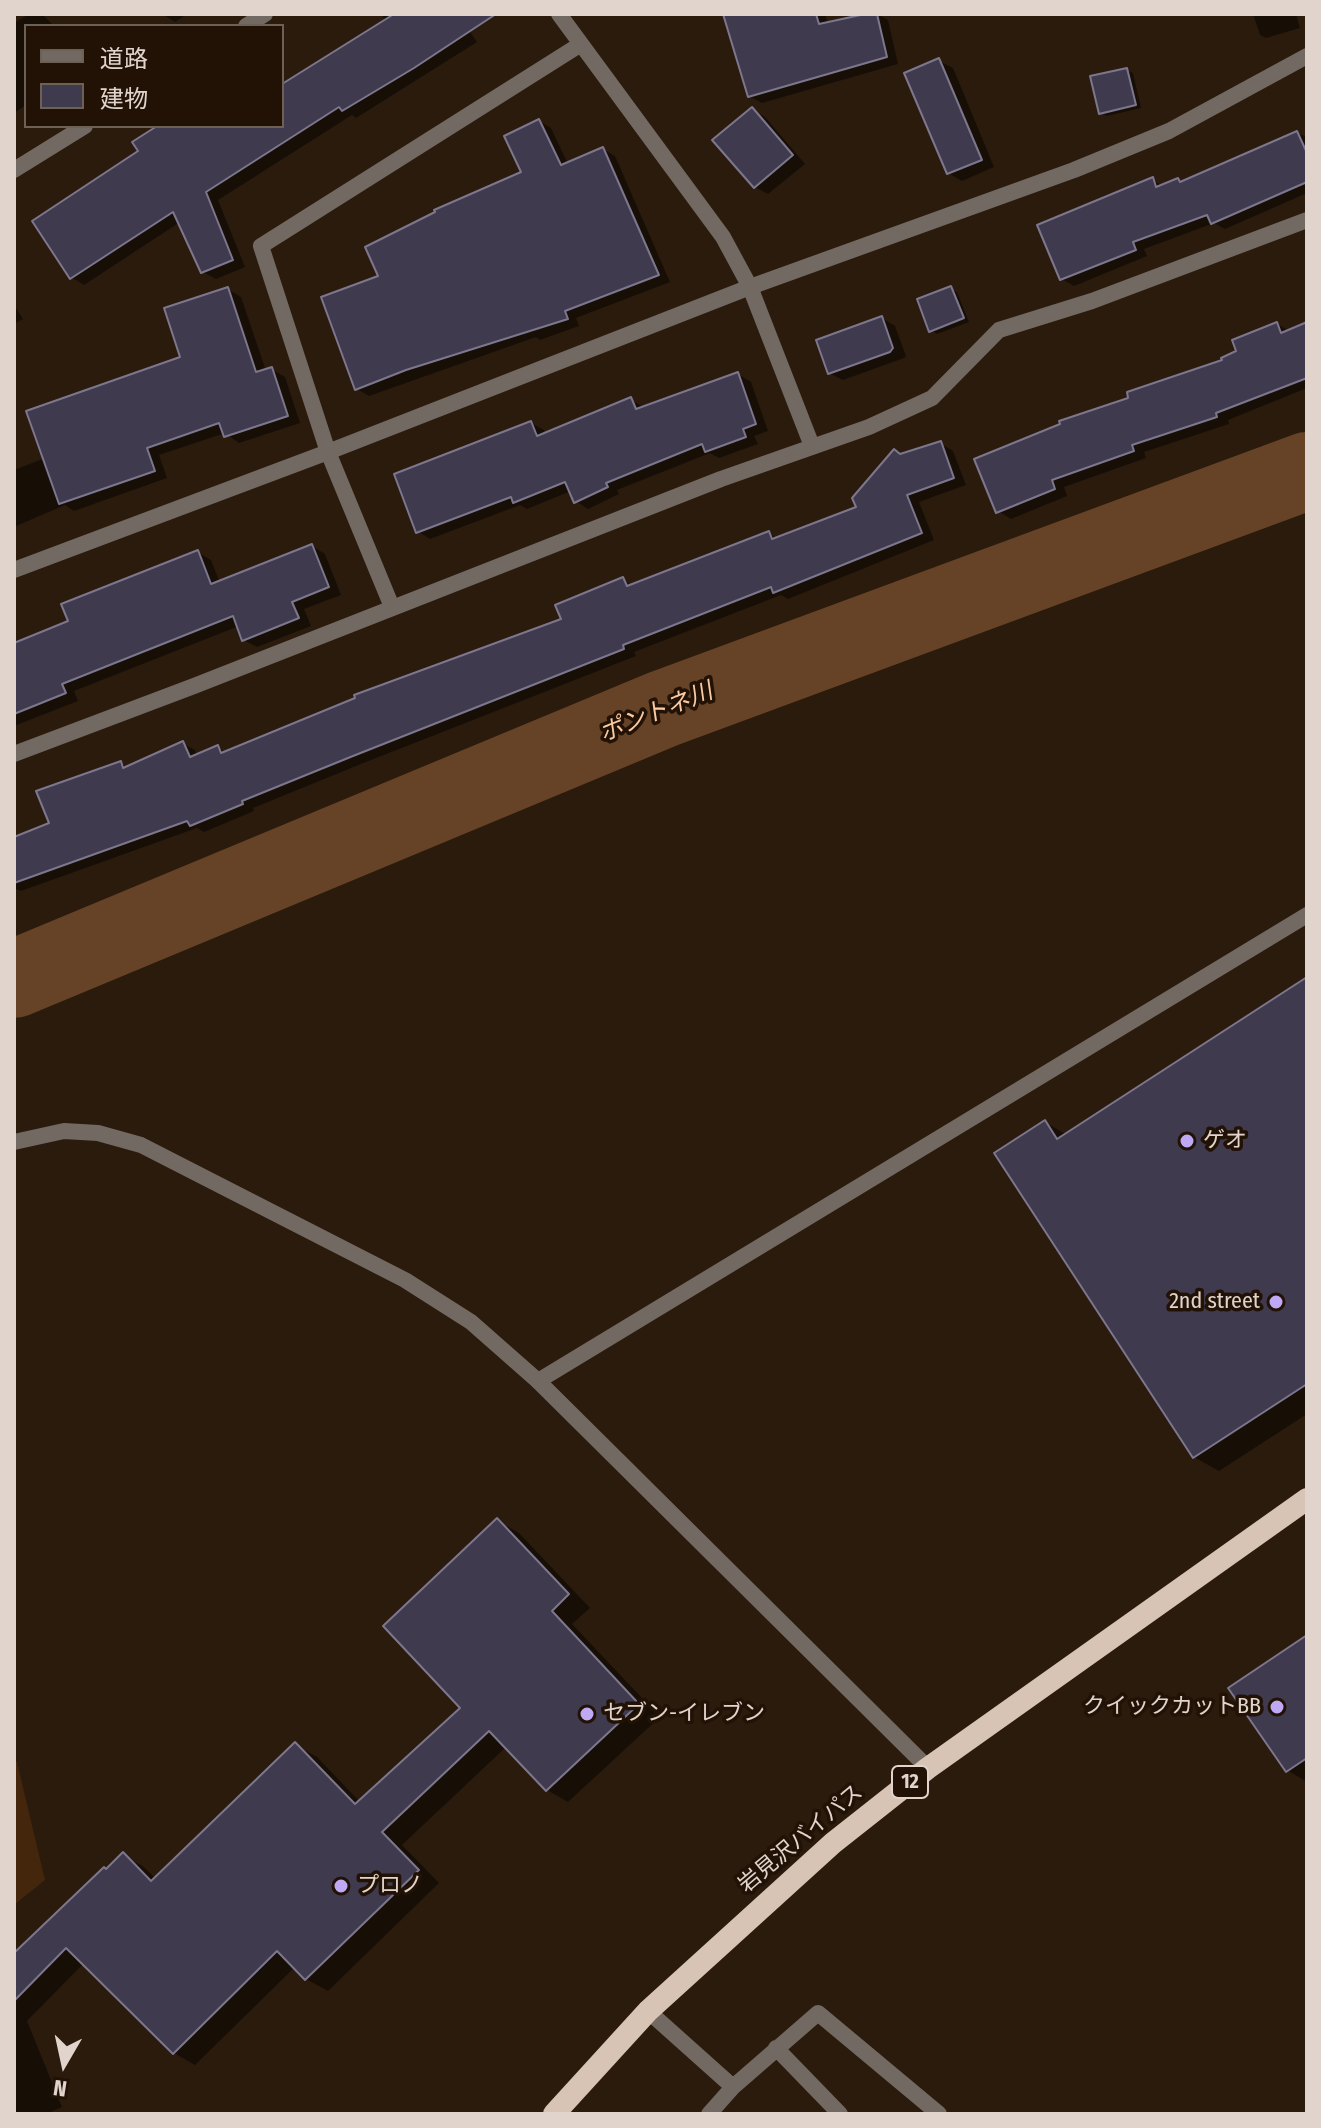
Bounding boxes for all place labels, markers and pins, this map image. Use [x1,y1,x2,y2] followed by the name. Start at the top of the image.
[1203,1128,1247,1154] place label: ゲオ
[1178,1132,1196,1150] marker: ゲオ
[1169,1289,1260,1315] place label: 2nd street
[1267,1293,1285,1311] marker: 2nd street
[1083,1694,1261,1720] place label: クイックカットBB
[1268,1698,1286,1716] marker: クイックカットBB
[603,1701,765,1727] place label: セブン-イレブン
[578,1705,596,1723] marker: セブン-イレブン
[357,1873,423,1899] place label: プロノ
[332,1877,350,1895] marker: プロノ

